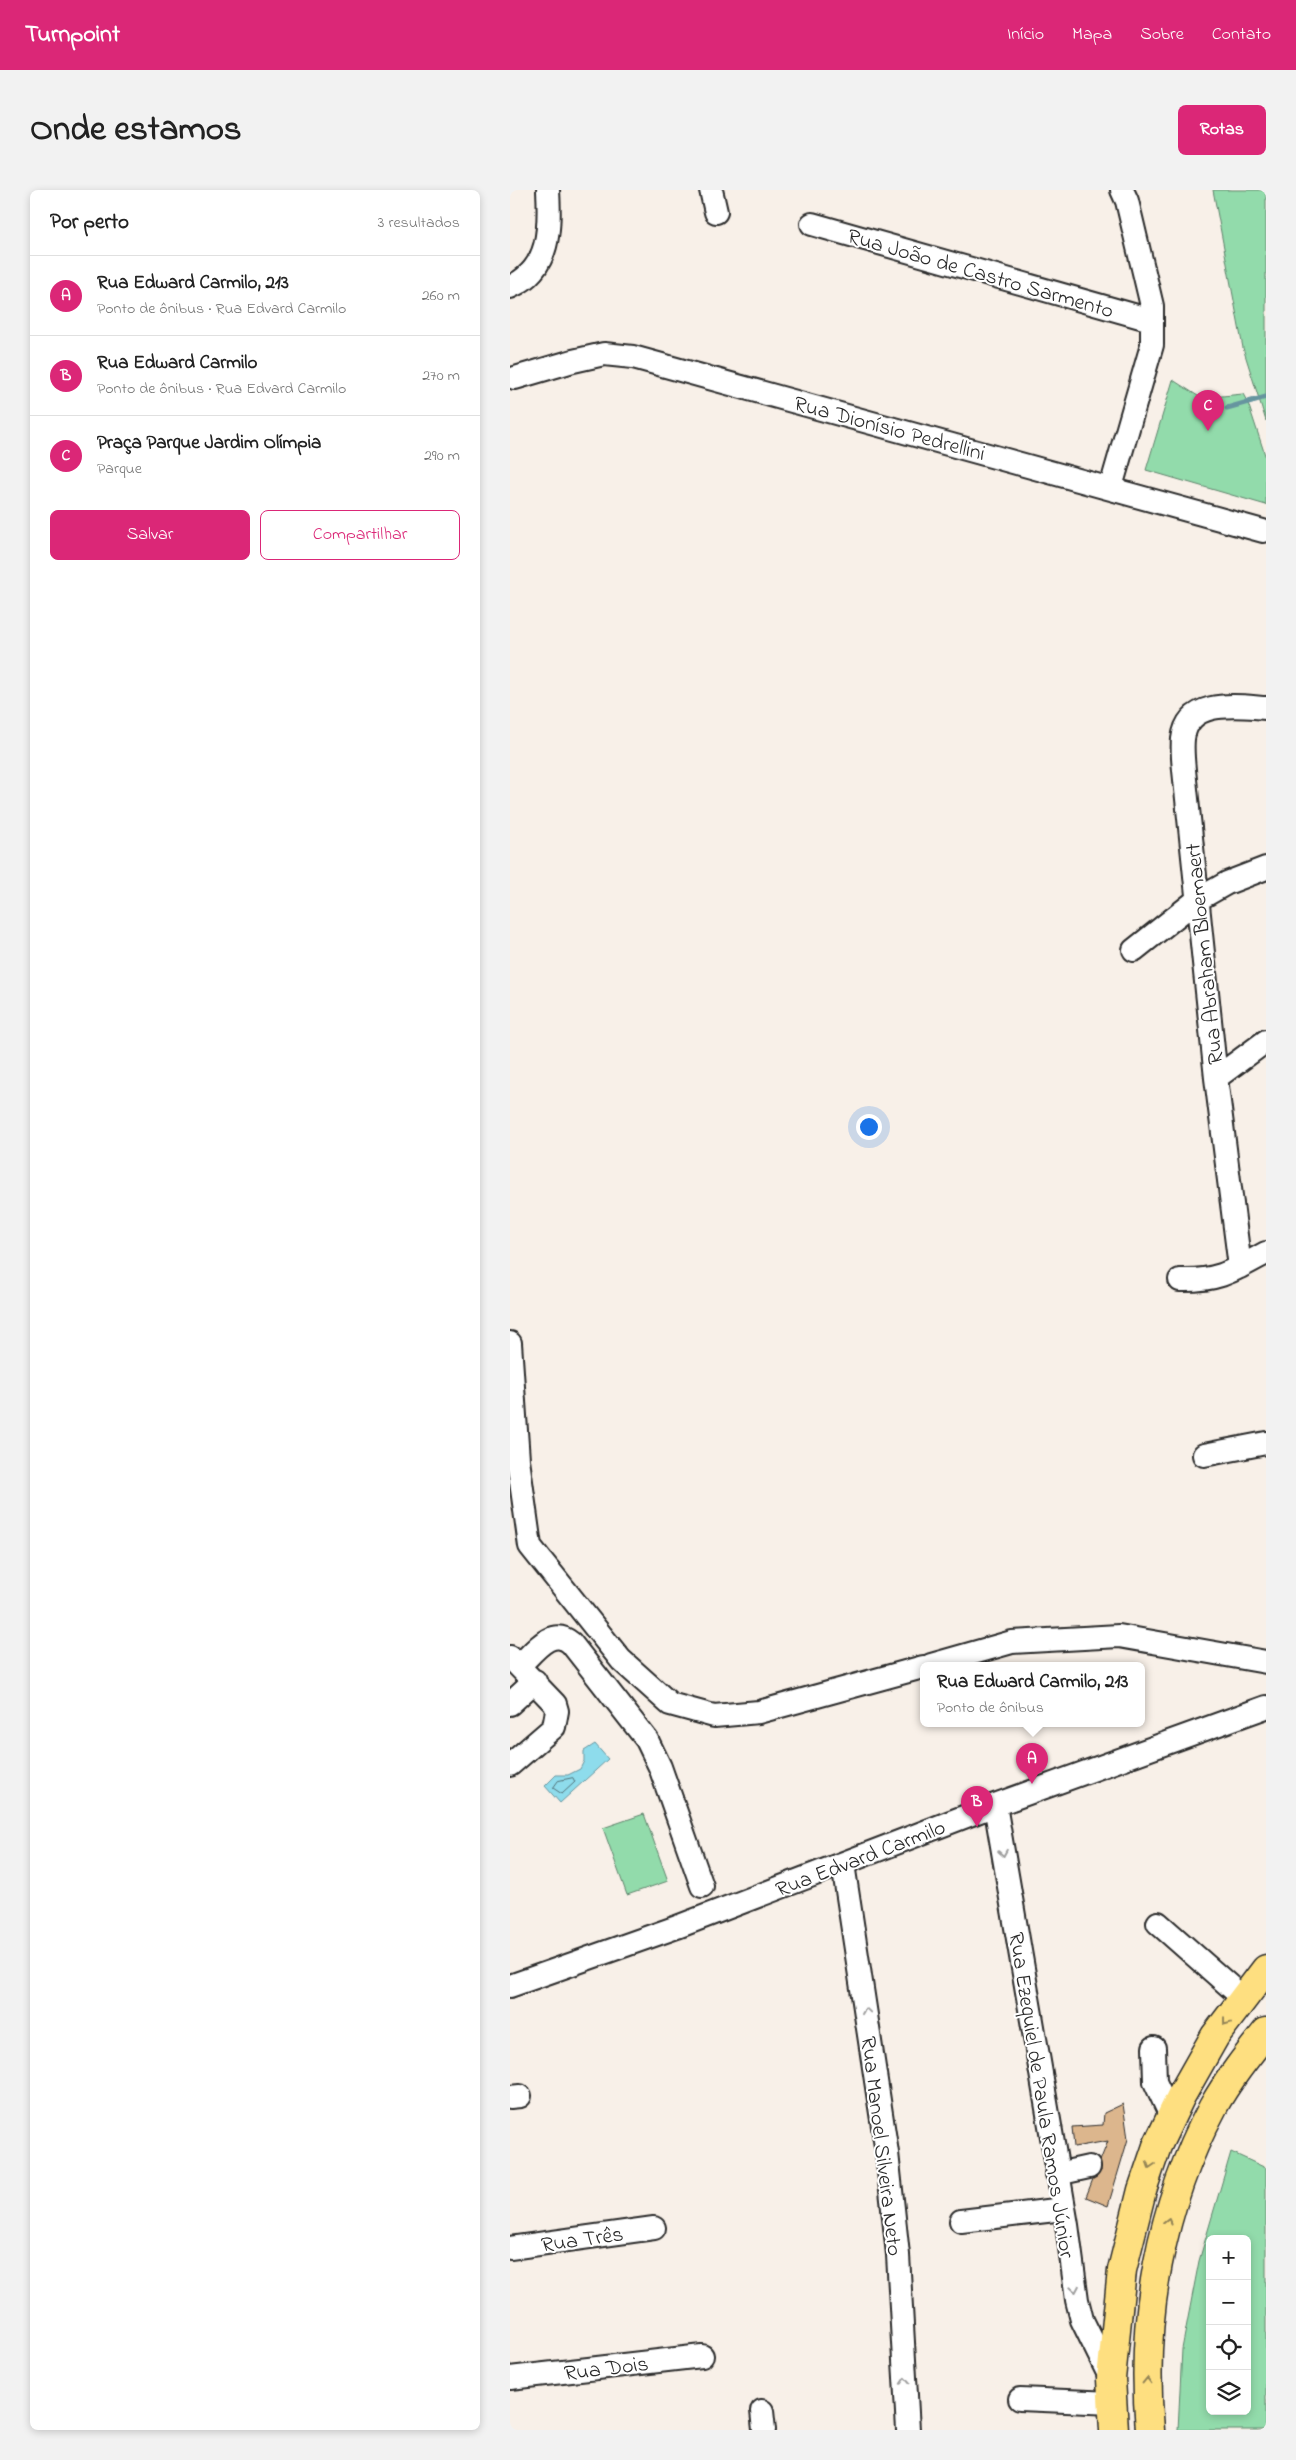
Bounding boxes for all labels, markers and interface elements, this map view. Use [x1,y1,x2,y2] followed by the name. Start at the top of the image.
[25,18,120,53] text: Turnpoint
[1007,22,1044,48] text: Início
[1072,22,1112,48] text: Mapa
[1140,22,1184,48] text: Sobre
[1212,22,1271,48] text: Contato
[30,105,242,156] text: Onde estamos
[1178,105,1266,155] button: Rotas
[50,208,129,238] text: Por perto
[378,211,460,235] text: 3 resultados
[843,221,1117,328] street label: Rua João de Castro Sarmento
[97,270,289,297] text: Rua Edward Carmilo, 213
[61,284,71,308] text: A
[422,284,460,308] text: 260 m
[97,297,346,321] text: Ponto de ônibus · Rua Edvard Carmilo
[97,350,257,377] text: Rua Edward Carmilo
[61,364,71,388] text: B
[422,364,460,388] text: 270 m
[97,377,346,401] text: Ponto de ônibus · Rua Edvard Carmilo
[790,389,989,471] street label: Rua Dionísio Pedrellini
[1192,390,1224,431] pin: C
[97,430,321,457] text: Praça Parque Jardim Olímpia
[62,444,70,468] text: C
[424,444,460,468] text: 290 m
[97,457,142,481] text: Parque
[50,510,250,560] button: Salvar
[260,510,460,560] button: Compartilhar
[1178,841,1234,1066] street label: Rua Abraham Bloemaert
[856,1114,882,1140] your location
[920,1662,1145,1727] popup
[937,1669,1128,1696] text: Rua Edward Carmilo, 213
[937,1696,1044,1720] text: Ponto de ônibus
[1016,1743,1048,1784] pin: A
[961,1786,993,1827] pin: B
[771,1813,951,1907] street label: Rua Edvard Carmilo
[998,1848,1008,1857] one-way arrow
[998,1930,1082,2261] street label: Rua Ezequiel de Paula Ramos Júnior
[861,2007,872,2015] one-way arrow
[1224,2016,1232,2025] one-way arrow
[851,2035,909,2258] street label: Rua Manoel Silveira Neto
[1146,2160,1156,2169] one-way arrow
[1163,2218,1173,2226] one-way arrow
[539,2219,626,2263] street label: Rua Três
[1206,2235,1251,2415] map controls
[1206,2235,1251,2280] button: +
[1206,2280,1251,2325] button: −
[1069,2285,1080,2293] one-way arrow
[1206,2325,1251,2370] button: locate
[562,2349,650,2391] street label: Rua Dois
[1206,2370,1251,2415] button: layers
[900,2377,911,2385] one-way arrow
[1141,2377,1152,2385] one-way arrow

